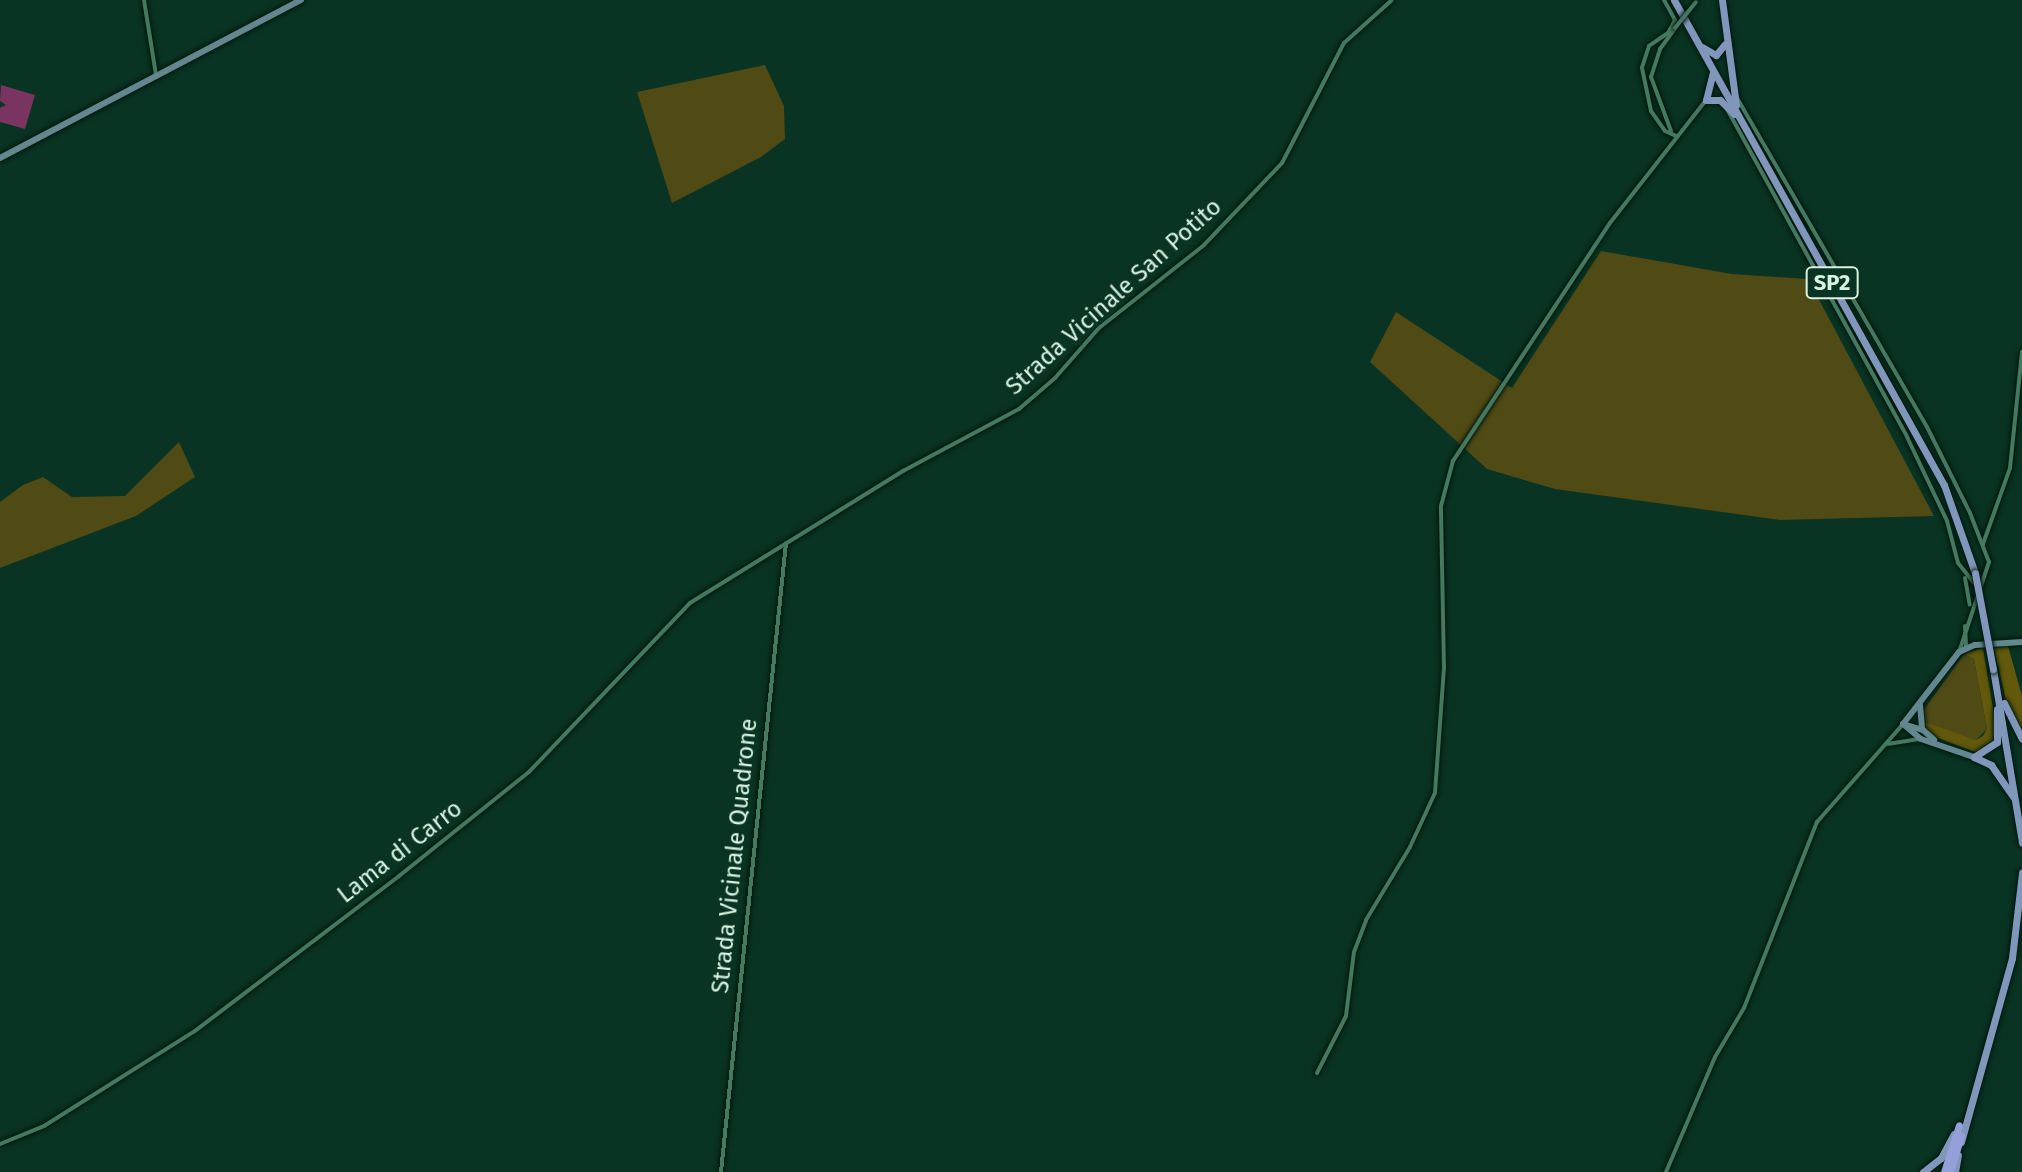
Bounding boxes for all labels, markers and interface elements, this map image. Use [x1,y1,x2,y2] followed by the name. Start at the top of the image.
[1000,193,1228,401] street label: Strada Vicinale San Potito
[1804,265,1860,301] road number: SP2
[706,717,764,995] street label: Strada Vicinale Quadrone
[332,794,468,910] street label: Lama di Carro

